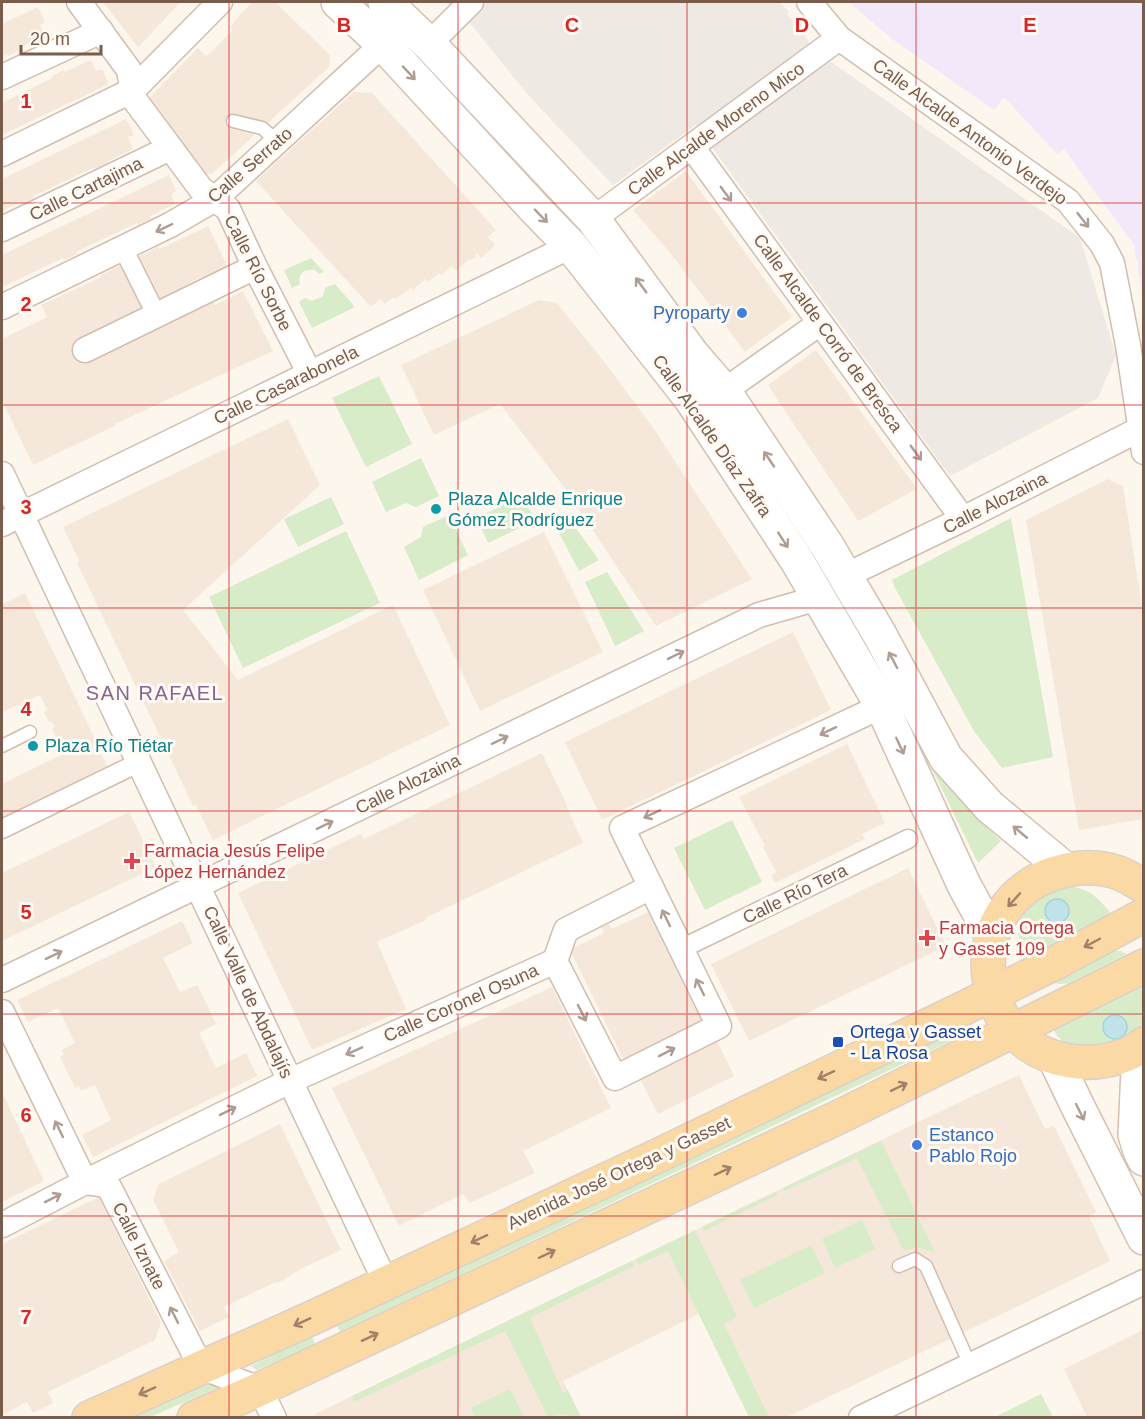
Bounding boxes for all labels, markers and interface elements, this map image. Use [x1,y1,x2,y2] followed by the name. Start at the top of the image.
[337,14,351,36] text: B
[565,14,579,36] text: C
[795,14,809,36] text: D
[1023,14,1037,36] text: E
[21,18,100,56] scale bar
[30,29,70,49] text: 20 m
[869,55,1071,209] street label: Calle Alcalde Antonio Verdejo
[624,58,808,200] street label: Calle Alcalde Moreno Mico
[402,65,416,80] one-way arrow
[20,90,32,112] text: 1
[204,123,296,207] street label: Calle Serrato
[26,153,147,225] street label: Calle Cartajima
[720,186,733,202] one-way arrow
[534,209,549,224] one-way arrow
[220,212,296,334] street label: Calle Río Sorbe
[1077,212,1090,228] one-way arrow
[155,223,173,235] one-way arrow
[749,230,907,437] street label: Calle Alcalde Corró de Bresca
[635,277,647,293] one-way arrow
[20,293,32,315] text: 2
[653,303,730,323] place label: Pyroparty
[735,306,749,320] marker: Pyroparty
[211,341,362,429] street label: Calle Casarabonela
[648,351,776,522] street label: Calle Alcalde Díaz Zafra
[910,445,922,461] one-way arrow
[762,451,774,468] one-way arrow
[940,468,1051,538] street label: Calle Alozaina
[448,489,623,530] place label: Plaza Alcalde Enrique Gómez Rodríguez
[20,496,32,518] text: 3
[429,502,443,516] marker: Plaza Alcalde Enrique Gómez Rodríguez
[777,531,789,548] one-way arrow
[666,649,684,661] one-way arrow
[887,651,899,669] one-way arrow
[86,682,224,704] district label: SAN RAFAEL
[20,698,32,720] text: 4
[820,725,838,737] one-way arrow
[491,733,509,745] one-way arrow
[45,736,173,756] place label: Plaza Río Tiétar
[894,737,906,755] one-way arrow
[26,739,40,753] marker: Plaza Río Tiétar
[352,750,465,818] street label: Calle Alozaina
[643,808,661,820] one-way arrow
[315,819,333,830] one-way arrow
[1013,825,1028,839] one-way arrow
[144,841,325,882] place label: Farmacia Jesús Felipe López Hernández
[125,854,139,868] marker: Farmacia Jesús Felipe López Hernández
[740,860,851,928] street label: Calle Río Tera
[1007,892,1021,907] one-way arrow
[20,901,32,923] text: 5
[199,903,297,1081] street label: Calle Valle de Abdalajís
[660,910,672,927] one-way arrow
[939,918,1075,959] place label: Farmacia Ortega y Gasset 109
[920,931,934,945] marker: Farmacia Ortega y Gasset 109
[1084,937,1101,949] one-way arrow
[45,949,63,961] one-way arrow
[381,959,542,1046] street label: Calle Coronel Osuna
[694,979,706,997] one-way arrow
[576,1004,588,1022] one-way arrow
[850,1022,981,1063] place label: Ortega y Gasset - La Rosa
[831,1035,845,1049] marker: Ortega y Gasset - La Rosa
[346,1046,364,1058] one-way arrow
[658,1046,676,1057] one-way arrow
[817,1070,835,1082] one-way arrow
[890,1081,908,1093] one-way arrow
[1075,1103,1087,1121] one-way arrow
[20,1104,32,1126] text: 6
[219,1105,237,1117] one-way arrow
[504,1112,734,1234] street label: Avenida José Ortega y Gasset
[53,1121,65,1139] one-way arrow
[929,1125,1017,1166] place label: Estanco Pablo Rojo
[910,1138,924,1152] marker: Estanco Pablo Rojo
[714,1165,732,1177] one-way arrow
[44,1192,62,1203] one-way arrow
[109,1199,169,1293] street label: Calle Iznate
[470,1234,488,1246] one-way arrow
[537,1248,555,1260] one-way arrow
[20,1306,32,1328] text: 7
[168,1307,179,1325] one-way arrow
[293,1317,312,1328] one-way arrow
[361,1331,379,1342] one-way arrow
[139,1386,157,1398] one-way arrow

